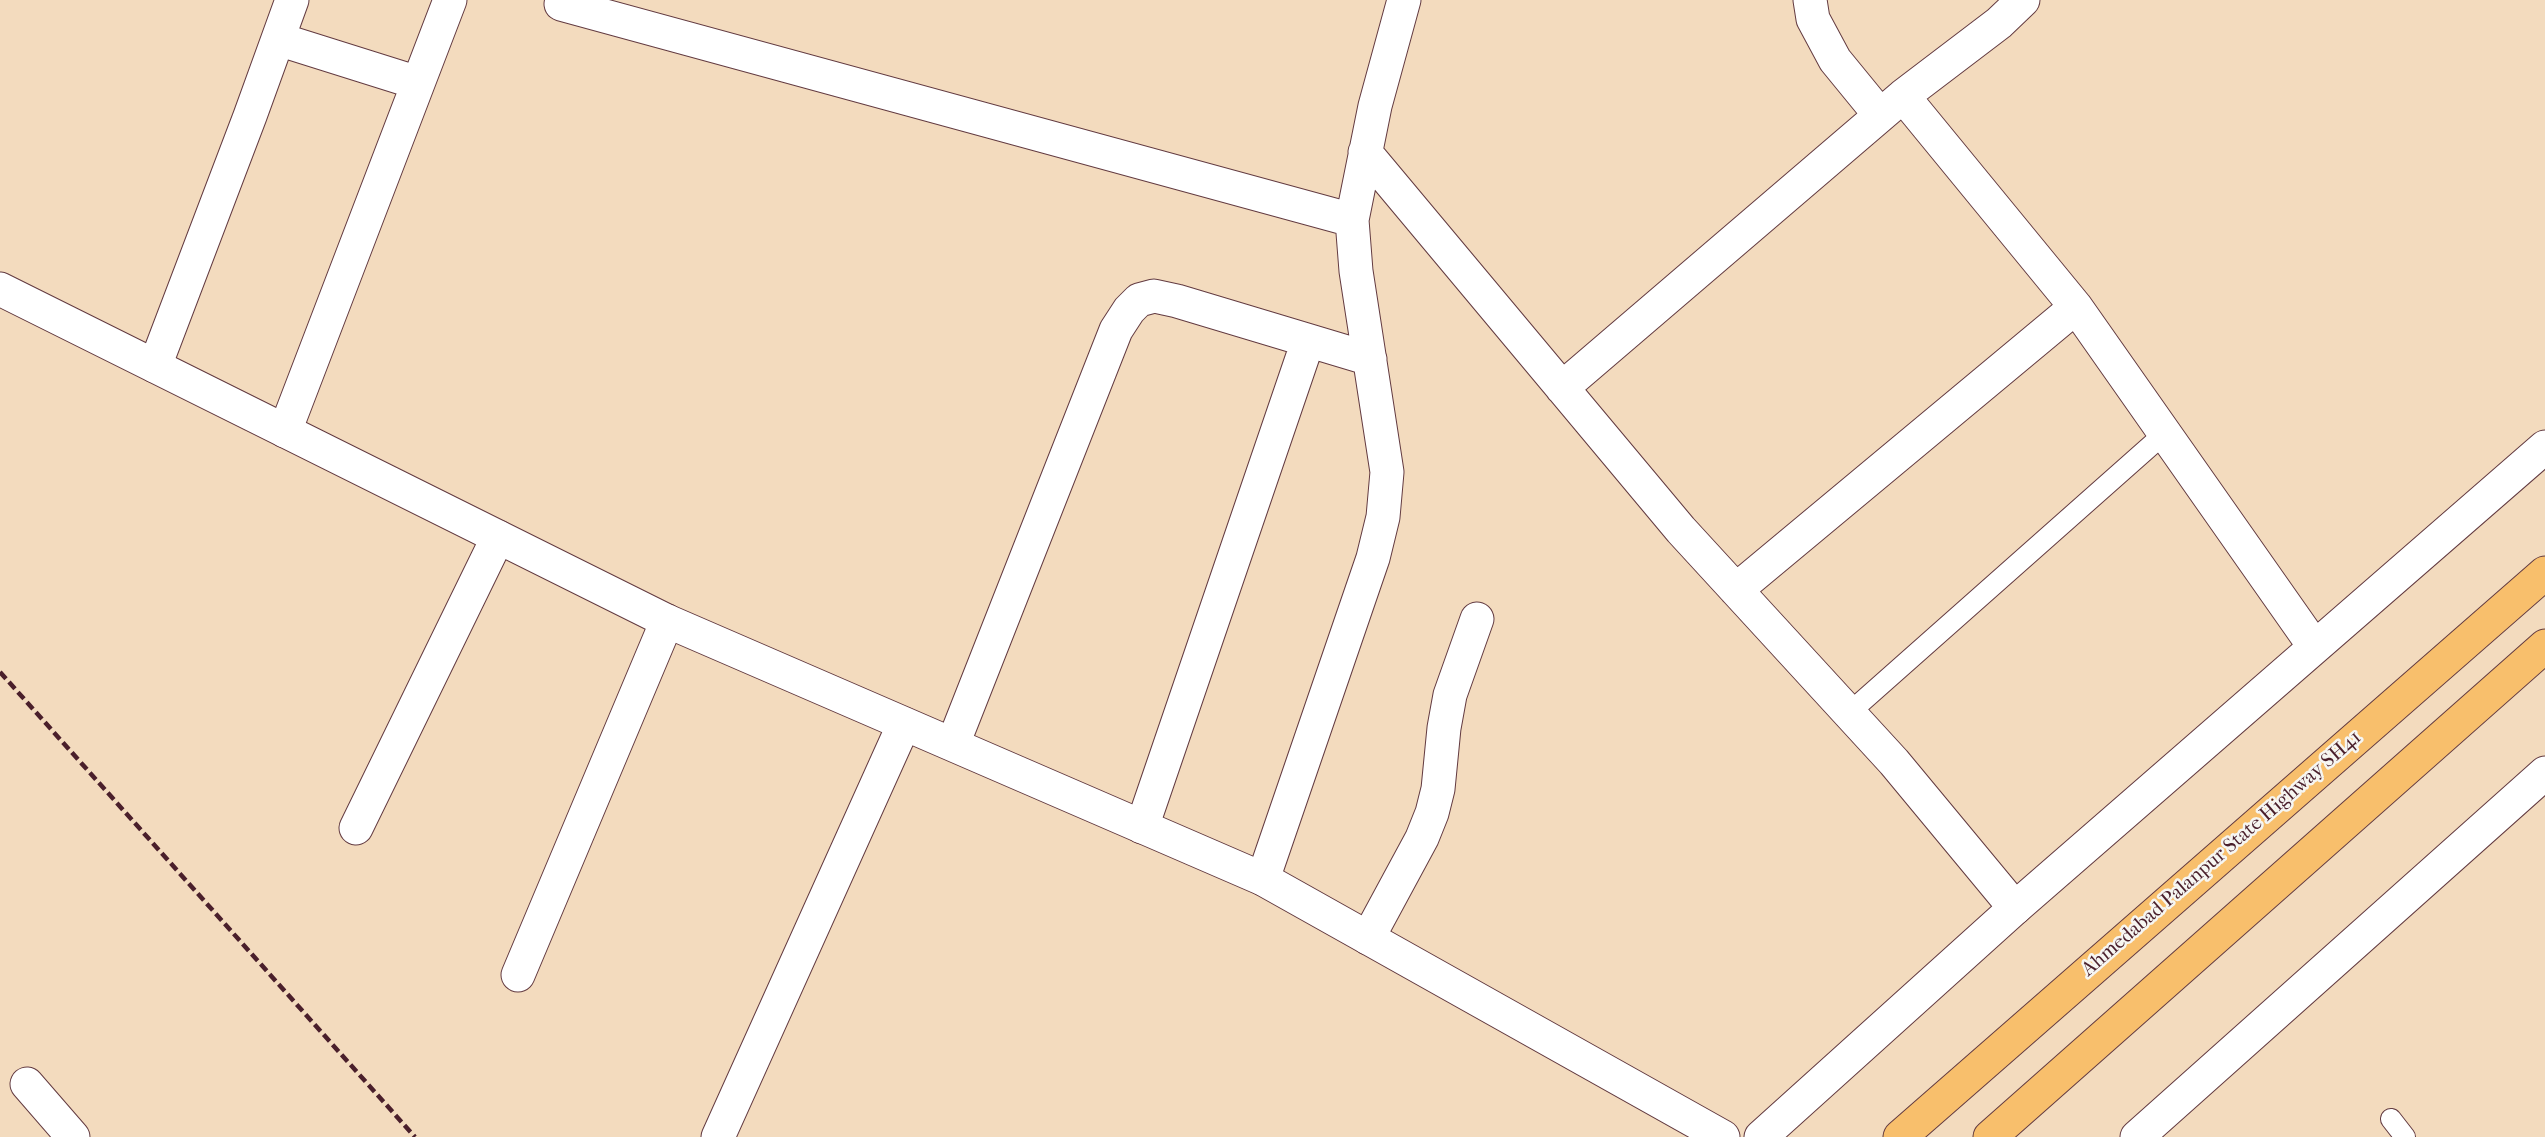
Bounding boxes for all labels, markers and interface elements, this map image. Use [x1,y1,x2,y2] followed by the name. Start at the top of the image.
[2077,726,2367,982] street label: Ahmedabad Palanpur State Highway SH41

